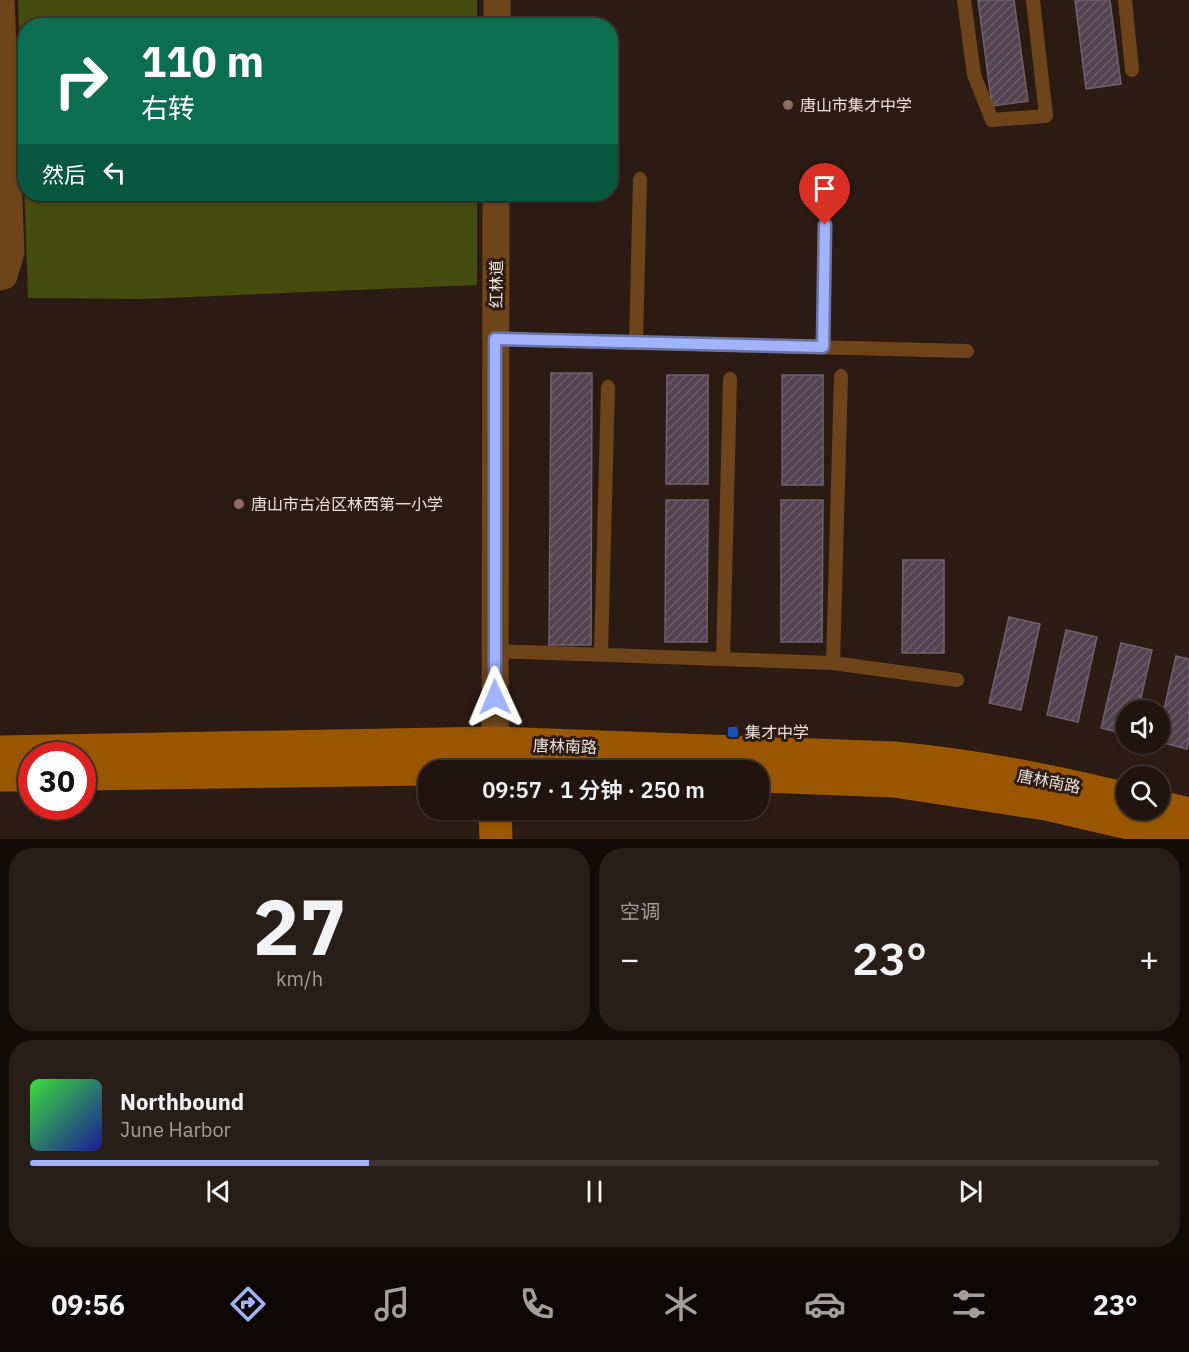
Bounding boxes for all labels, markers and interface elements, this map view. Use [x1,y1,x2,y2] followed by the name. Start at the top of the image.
[141,34,264,89] text: 110 m
[42,42,120,120] icon: right
[141,90,195,125] text: 右转
[800,95,912,115] place label: 唐山市集才中学
[781,98,795,112] marker: 唐山市集才中学
[98,156,131,189] icon: left
[42,160,86,189] text: 然后
[799,163,850,225] pin
[808,172,841,205] icon: arrive
[486,260,506,308] street label: 红林道
[251,494,443,514] place label: 唐山市古冶区林西第一小学
[232,497,246,511] marker: 唐山市古冶区林西第一小学
[463,665,527,729] position arrow
[1116,700,1170,820] map controls
[1116,700,1170,754] button: sound
[745,722,809,742] place label: 集才中学
[726,725,740,739] marker: 集才中学
[533,735,597,757] street label: 唐林南路
[18,742,96,820] speed limit sign: 30
[1016,765,1082,797] street label: 唐林南路
[1116,766,1170,820] button: search
[482,775,705,804] text: 09:57 · 1 分钟 · 250 m
[253,875,346,976] text: 27
[620,898,660,925] text: 空调
[852,929,927,987] text: 23°
[620,937,640,980] text: −
[1139,937,1159,980] text: +
[276,965,323,992] text: km/h
[120,1087,244,1116] text: Northbound
[120,1116,231,1143] text: June Harbor
[202,1175,235,1208] icon: previous
[578,1175,611,1208] icon: pause
[954,1175,987,1208] icon: next
[227,1283,269,1325] icon: directions
[371,1283,413,1325] icon: music
[516,1283,558,1325] icon: phone
[660,1283,702,1325] icon: climate
[804,1283,846,1325] icon: car
[948,1283,990,1325] icon: filters
[51,1287,125,1322] text: 09:56
[1093,1287,1138,1322] text: 23°

